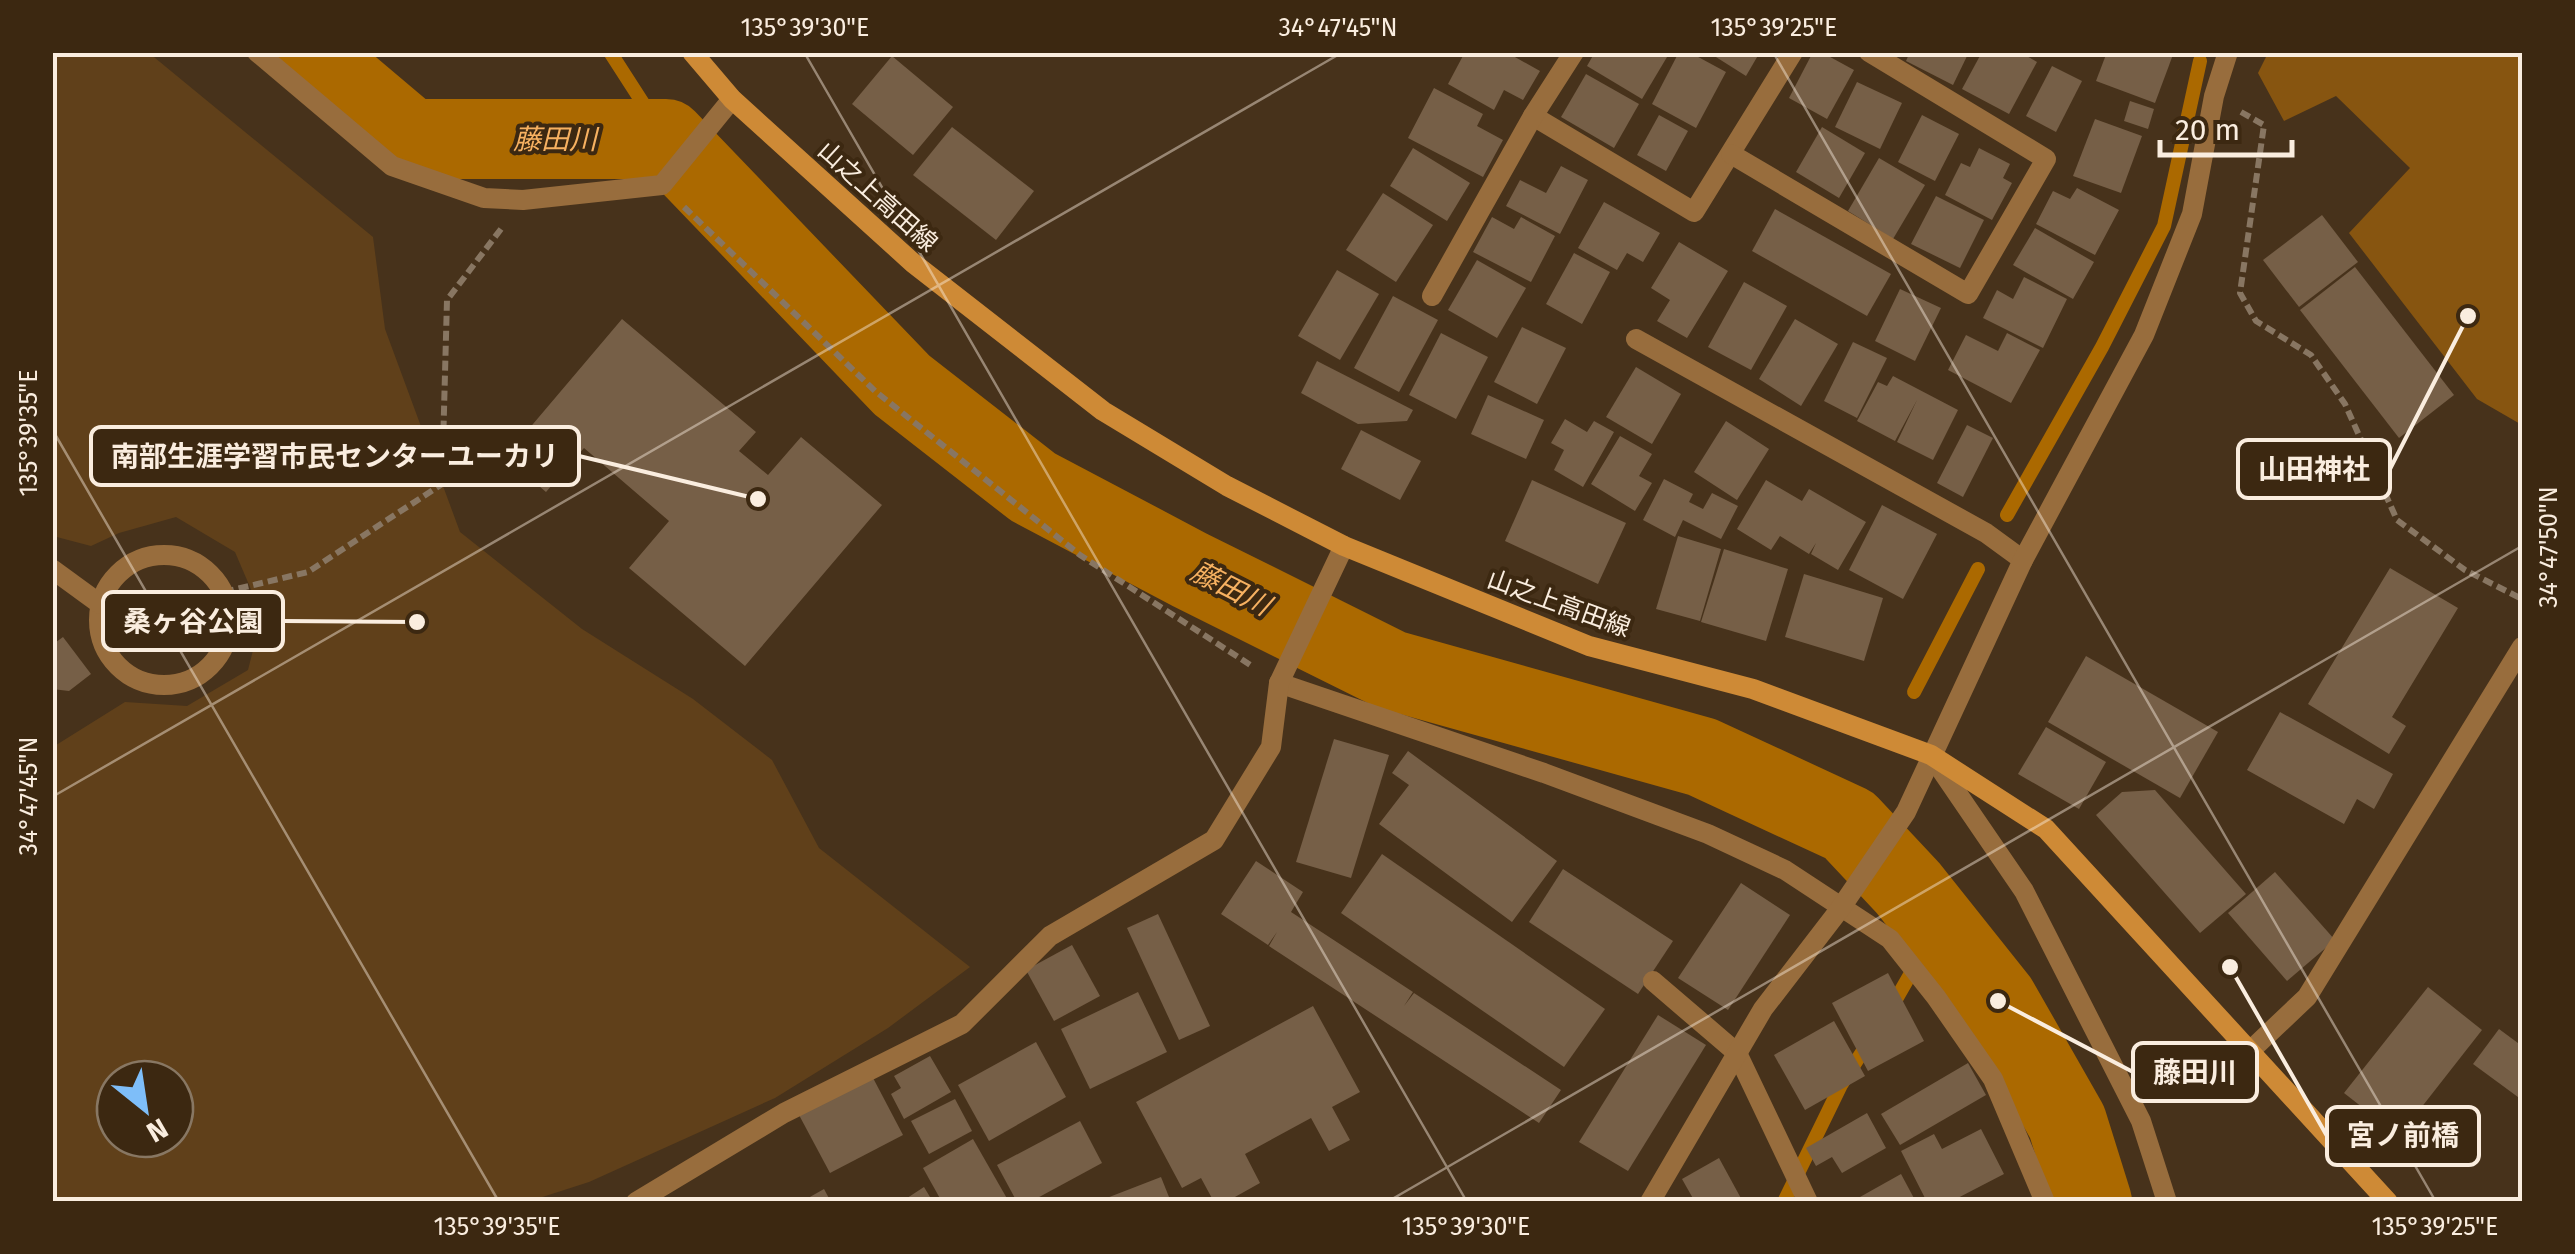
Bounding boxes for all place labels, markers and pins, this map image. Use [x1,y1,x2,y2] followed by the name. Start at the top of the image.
[91,427,579,485] callout: 南部生涯学習市民センターユーカリ
[2238,440,2390,498] callout: 山田神社
[103,592,283,650] callout: 桑ヶ谷公園
[2133,1043,2257,1101] callout: 藤田川
[2327,1107,2479,1165] callout: 宮ノ前橋

